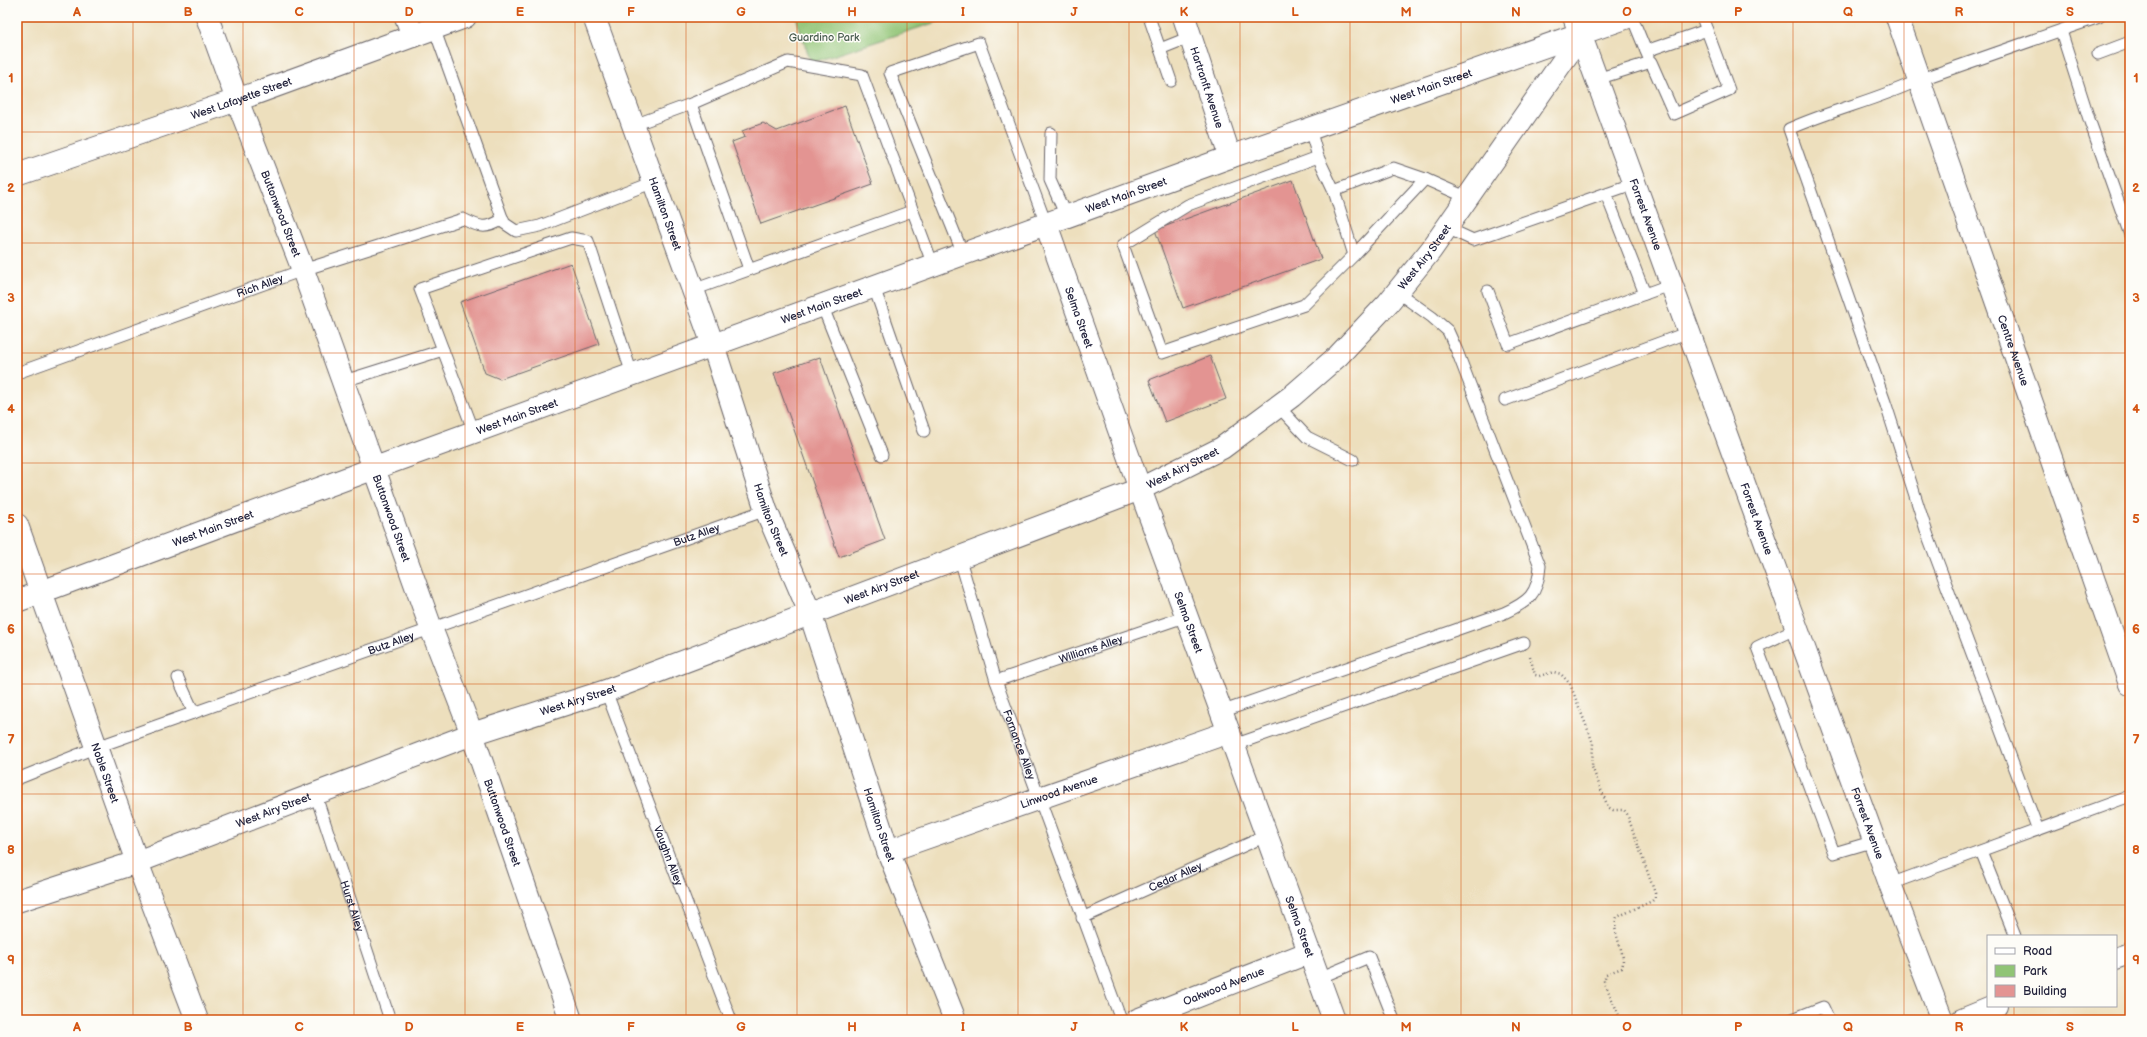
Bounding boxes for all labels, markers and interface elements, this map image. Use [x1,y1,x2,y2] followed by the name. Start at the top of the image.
[72,4,81,20] text: A
[183,4,193,20] text: B
[294,4,304,20] text: C
[404,4,414,20] text: D
[516,4,525,20] text: E
[627,4,635,20] text: F
[736,4,746,20] text: G
[847,4,857,20] text: H
[961,4,965,20] text: I
[1070,4,1078,20] text: J
[1180,4,1189,20] text: K
[1291,4,1299,20] text: L
[1400,4,1412,20] text: M
[1511,4,1521,20] text: N
[1622,4,1632,20] text: O
[1734,4,1743,20] text: P
[1843,4,1853,20] text: Q
[1955,4,1964,20] text: R
[2066,4,2074,20] text: S
[789,31,860,44] park label: Guardino Park
[1187,45,1226,130] street label: Hartranft Avenue
[1389,66,1474,107] street label: West Main Street
[8,70,14,86] text: 1
[2133,70,2139,86] text: 1
[189,74,294,122] street label: West Lafayette Street
[258,169,303,259] street label: Buttonwood Street
[1084,174,1169,216] street label: West Main Street
[646,175,684,253] street label: Hamilton Street
[1626,177,1665,253] street label: Forrest Avenue
[7,180,15,196] text: 2
[2132,180,2140,196] text: 2
[1396,221,1454,292] street label: West Airy Street
[235,272,285,300] street label: Rich Alley
[779,285,865,327] street label: West Main Street
[1062,285,1096,350] street label: Selma Street
[7,290,15,306] text: 3
[2132,290,2140,306] text: 3
[1995,313,2031,388] street label: Centre Avenue
[475,396,560,438] street label: West Main Street
[7,401,15,417] text: 4
[2132,401,2140,417] text: 4
[1145,444,1221,492] street label: West Airy Street
[370,473,413,564] street label: Buttonwood Street
[1737,481,1776,557] street label: Forrest Avenue
[751,482,791,559] street label: Hamilton Street
[171,508,256,550] street label: West Main Street
[7,511,15,527] text: 5
[2132,511,2140,527] text: 5
[672,521,721,549] street label: Butz Alley
[842,567,921,607] street label: West Airy Street
[1171,590,1205,655] street label: Selma Street
[7,621,15,637] text: 6
[2132,621,2140,637] text: 6
[366,629,416,658] street label: Butz Alley
[1057,632,1124,666] street label: Williams Alley
[538,682,618,719] street label: West Airy Street
[1000,708,1038,781] street label: Fornance Alley
[7,732,15,748] text: 7
[2132,732,2140,748] text: 7
[88,741,122,805] street label: Noble Street
[1019,772,1100,811] street label: Linwood Avenue
[481,777,523,869] street label: Buttonwood Street
[861,786,898,864] street label: Hamilton Street
[1848,786,1887,861] street label: Forrest Avenue
[234,790,313,831] street label: West Airy Street
[651,824,685,887] street label: Vaughn Alley
[7,842,15,858] text: 8
[2132,842,2140,858] text: 8
[1147,859,1204,894] street label: Cedar Alley
[337,879,366,933] street label: Hurst Alley
[1282,894,1317,960] street label: Selma Street
[1987,935,2117,1007] legend
[2023,944,2052,959] text: Road
[7,952,15,968] text: 9
[2132,952,2140,968] text: 9
[2023,964,2047,979] text: Park
[1181,965,1267,1008] street label: Oakwood Avenue
[2023,984,2067,999] text: Building
[72,1019,81,1035] text: A
[183,1019,193,1035] text: B
[294,1019,304,1035] text: C
[404,1019,414,1035] text: D
[516,1019,525,1035] text: E
[627,1019,635,1035] text: F
[736,1019,746,1035] text: G
[847,1019,857,1035] text: H
[961,1019,965,1035] text: I
[1070,1019,1078,1035] text: J
[1180,1019,1189,1035] text: K
[1291,1019,1299,1035] text: L
[1400,1019,1412,1035] text: M
[1511,1019,1521,1035] text: N
[1622,1019,1632,1035] text: O
[1734,1019,1743,1035] text: P
[1843,1019,1853,1035] text: Q
[1955,1019,1964,1035] text: R
[2066,1019,2074,1035] text: S

